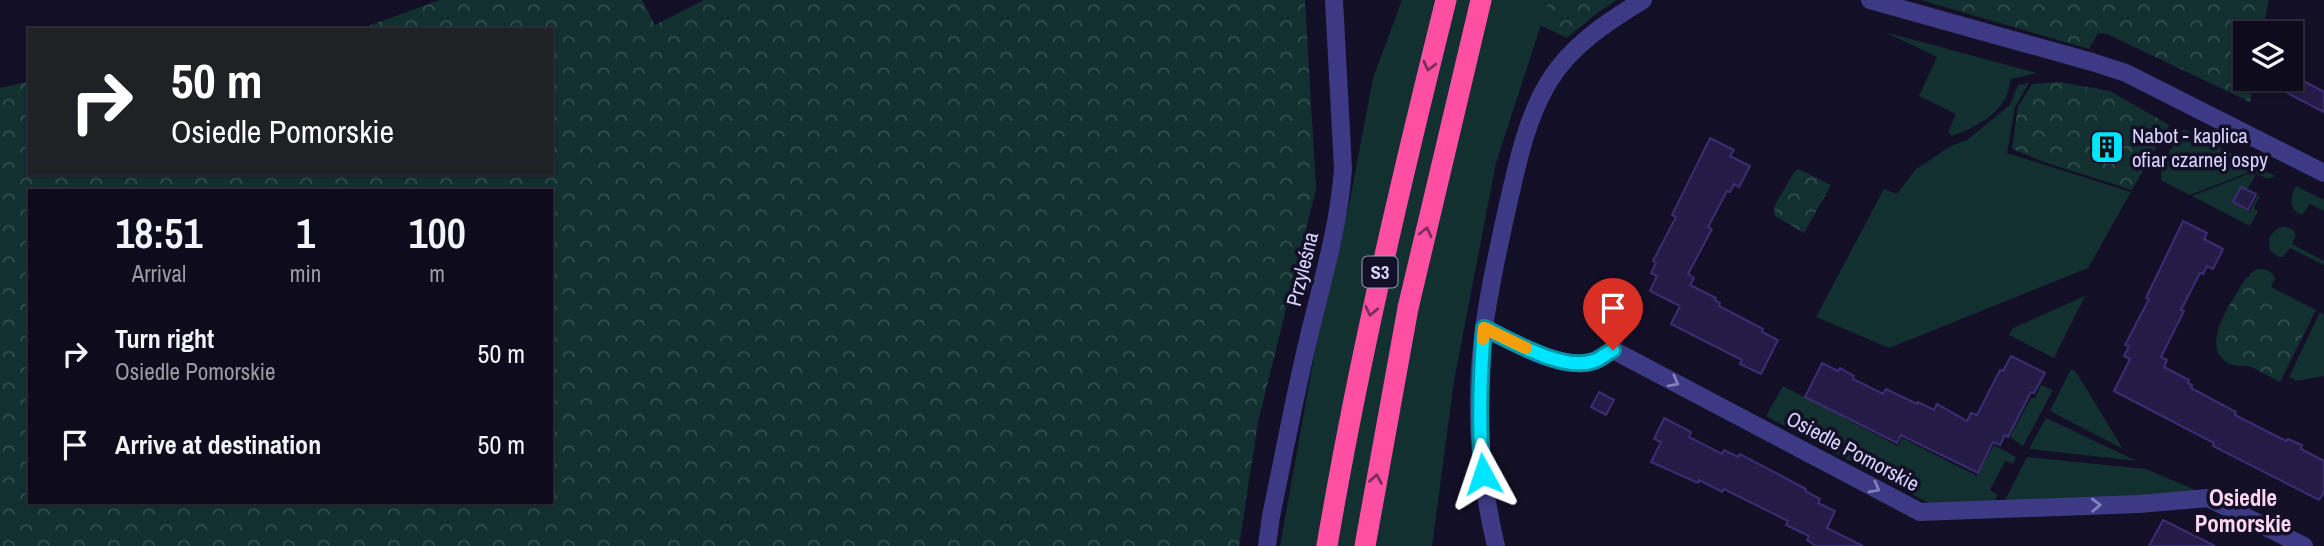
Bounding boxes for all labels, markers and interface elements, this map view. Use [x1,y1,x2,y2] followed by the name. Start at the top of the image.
[2233,21,2303,91] map controls
[2233,21,2303,91] button: layers
[171,47,263,113] text: 50 m
[56,56,147,147] icon: right
[1423,60,1437,72] one-way arrow
[171,110,394,153] text: Osiedle Pomorskie
[2132,121,2268,174] place label: Nabot - kaplica ofiar czarnej ospy
[2088,128,2126,166] building icon: Nabot - kaplica ofiar czarnej ospy
[115,205,203,261] text: 18:51
[296,205,315,261] text: 1
[408,205,466,261] text: 100
[1417,226,1432,238] one-way arrow
[1279,228,1325,309] street label: Przyleśna
[1362,256,1398,288] road number: S3
[132,258,186,289] text: Arrival
[290,258,321,289] text: min
[429,258,445,289] text: m
[1583,278,1643,350] pin
[1594,289,1632,327] icon: arrive
[1365,305,1380,317] one-way arrow
[115,321,214,356] text: Turn right
[56,335,94,373] icon: right
[478,336,525,371] text: 50 m
[115,356,275,387] text: Osiedle Pomorskie
[1666,373,1679,387] one-way arrow
[1782,404,1924,498] street label: Osiedle Pomorskie
[56,426,94,464] icon: arrive
[115,427,321,462] text: Arrive at destination
[478,427,525,462] text: 50 m
[1446,437,1520,511] position arrow
[1368,473,1383,485] one-way arrow
[1867,480,1880,493] one-way arrow
[2195,482,2291,539] district label: Osiedle Pomorskie
[2091,498,2102,513] one-way arrow

